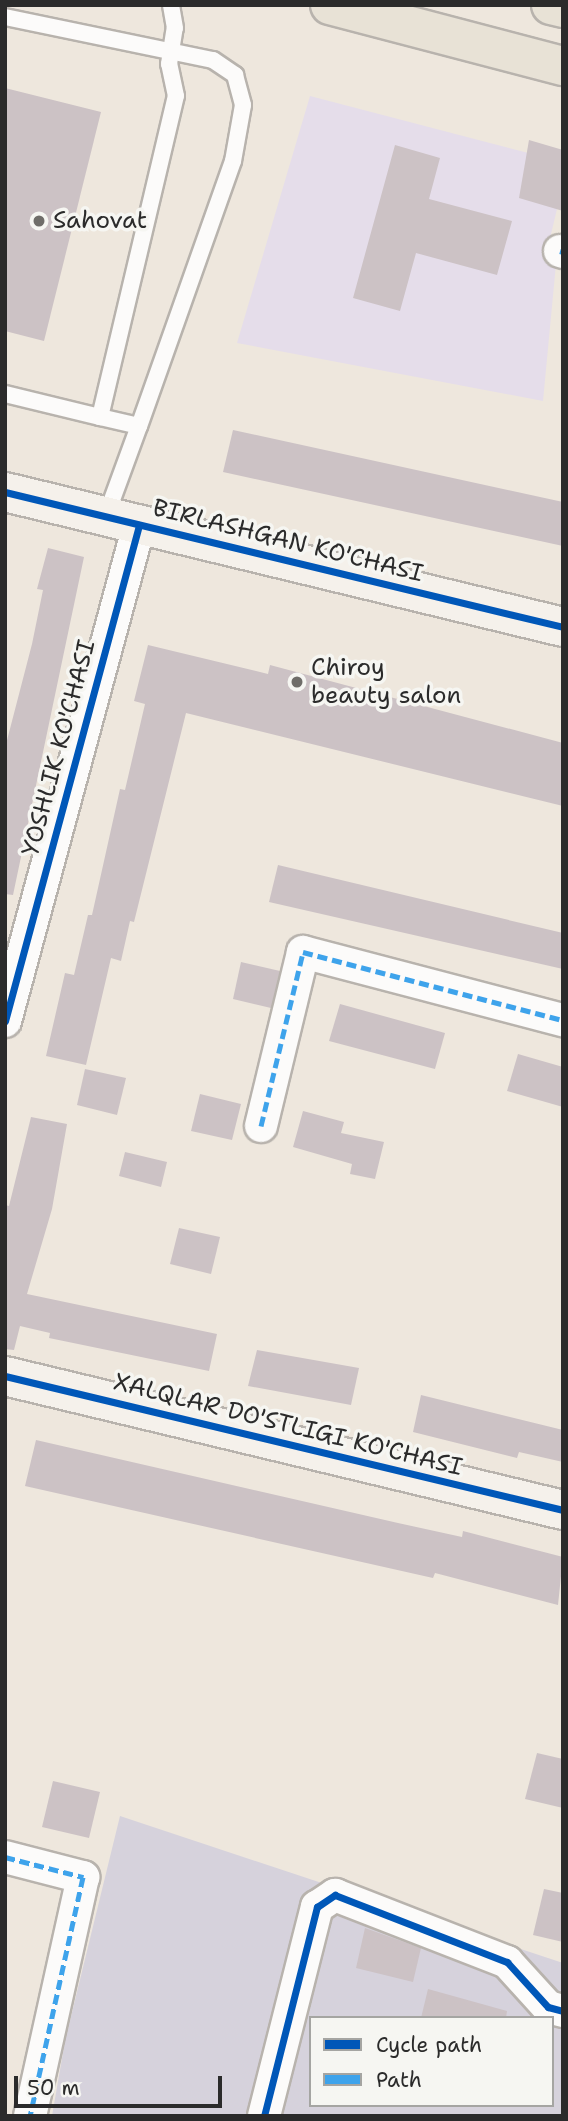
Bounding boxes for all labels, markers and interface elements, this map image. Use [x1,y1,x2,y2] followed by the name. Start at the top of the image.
[53,207,147,235] place label: Sahovat
[31,213,47,229] marker: Sahovat
[150,493,426,589] street label: BIRLASHGAN KO'CHASI
[16,637,102,859] street label: YOSHLIK KO'CHASI
[311,654,461,710] place label: Chiroy beauty salon
[289,674,305,690] marker: Chiroy beauty salon
[111,1368,465,1482] street label: XALQLAR DO'STLIGI KO'CHASI
[309,2016,554,2107] legend
[376,2031,482,2059] text: Cycle path
[18,2062,226,2106] scale bar
[376,2066,422,2094] text: Path
[27,2074,80,2102] text: 50 m

